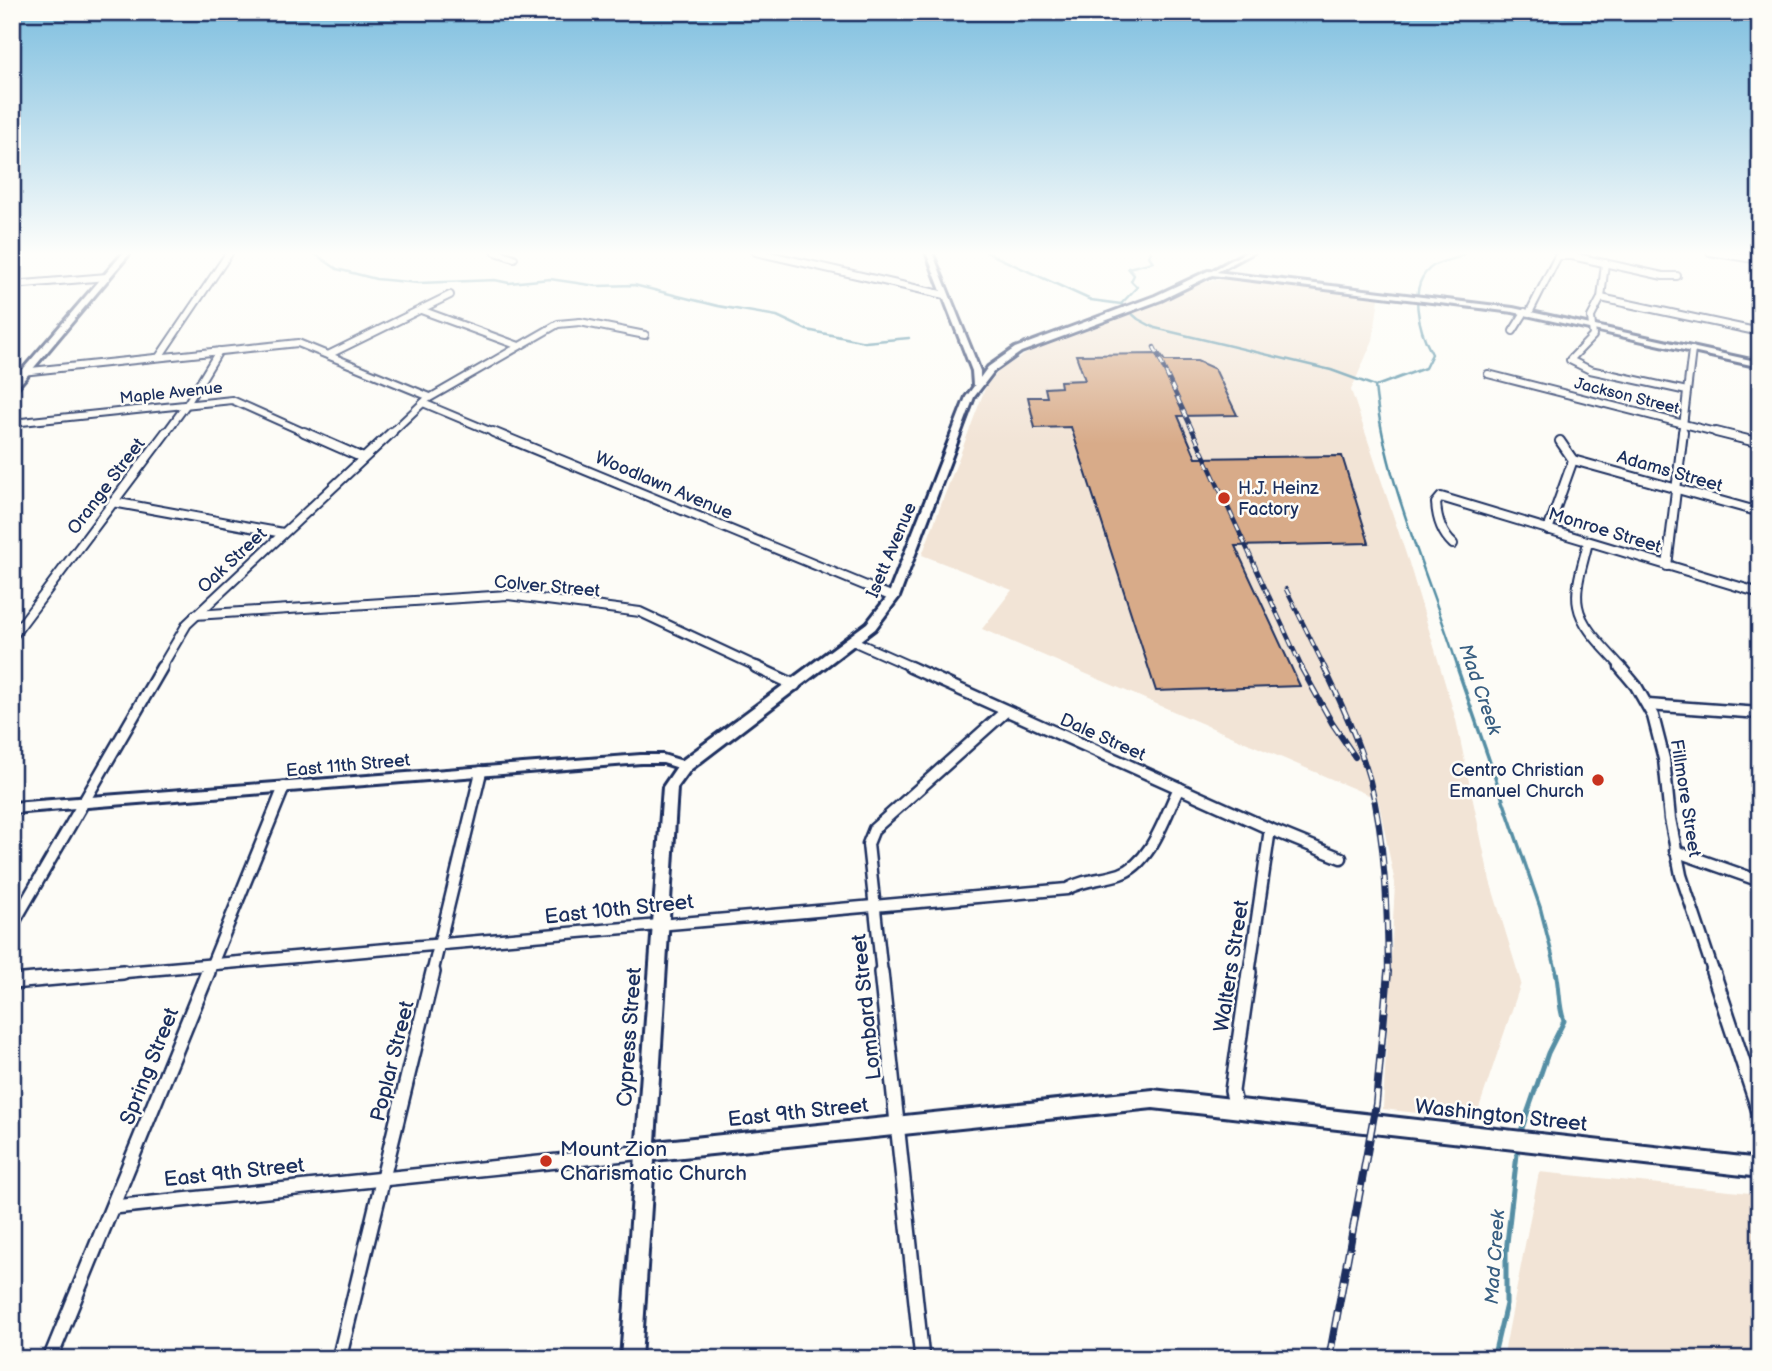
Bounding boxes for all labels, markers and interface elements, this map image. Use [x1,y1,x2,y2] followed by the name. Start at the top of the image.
[1572,374,1681,419] street label: Jackson Street
[119,379,224,408] street label: Maple Avenue
[63,434,150,539] street label: Orange Street
[1615,446,1726,497] street label: Adams Street
[592,447,736,524] street label: Woodlawn Avenue
[1238,478,1319,520] place label: H.J. Heinz Factory
[1216,490,1232,506] marker: H.J. Heinz Factory
[862,499,921,601] street label: Isett Avenue
[1546,503,1664,558] street label: Monroe Street
[194,523,271,598] street label: Oak Street
[493,571,601,602] street label: Colver Street
[1453,641,1506,739] water label: Mad Creek
[1057,709,1149,766] street label: Dale Street
[1666,738,1705,859] street label: Fillmore Street
[285,750,412,781] street label: East 11th Street
[1449,760,1584,802] place label: Centro Christian Emanuel Church
[1590,772,1606,788] marker: Centro Christian Emanuel Church
[543,889,695,930] street label: East 10th Street
[1209,898,1254,1034] street label: Walters Street
[846,932,887,1081] street label: Lombard Street
[612,966,647,1108] street label: Cypress Street
[365,998,420,1124] street label: Poplar Street
[115,1003,185,1128] street label: Spring Street
[726,1093,870,1132] street label: East 9th Street
[1413,1094,1589,1137] street label: Washington Street
[560,1137,747,1186] place label: Mount Zion Charismatic Church
[162,1153,306,1192] street label: East 9th Street
[538,1153,554,1169] marker: Mount Zion Charismatic Church
[1481,1208,1510,1305] water label: Mad Creek

